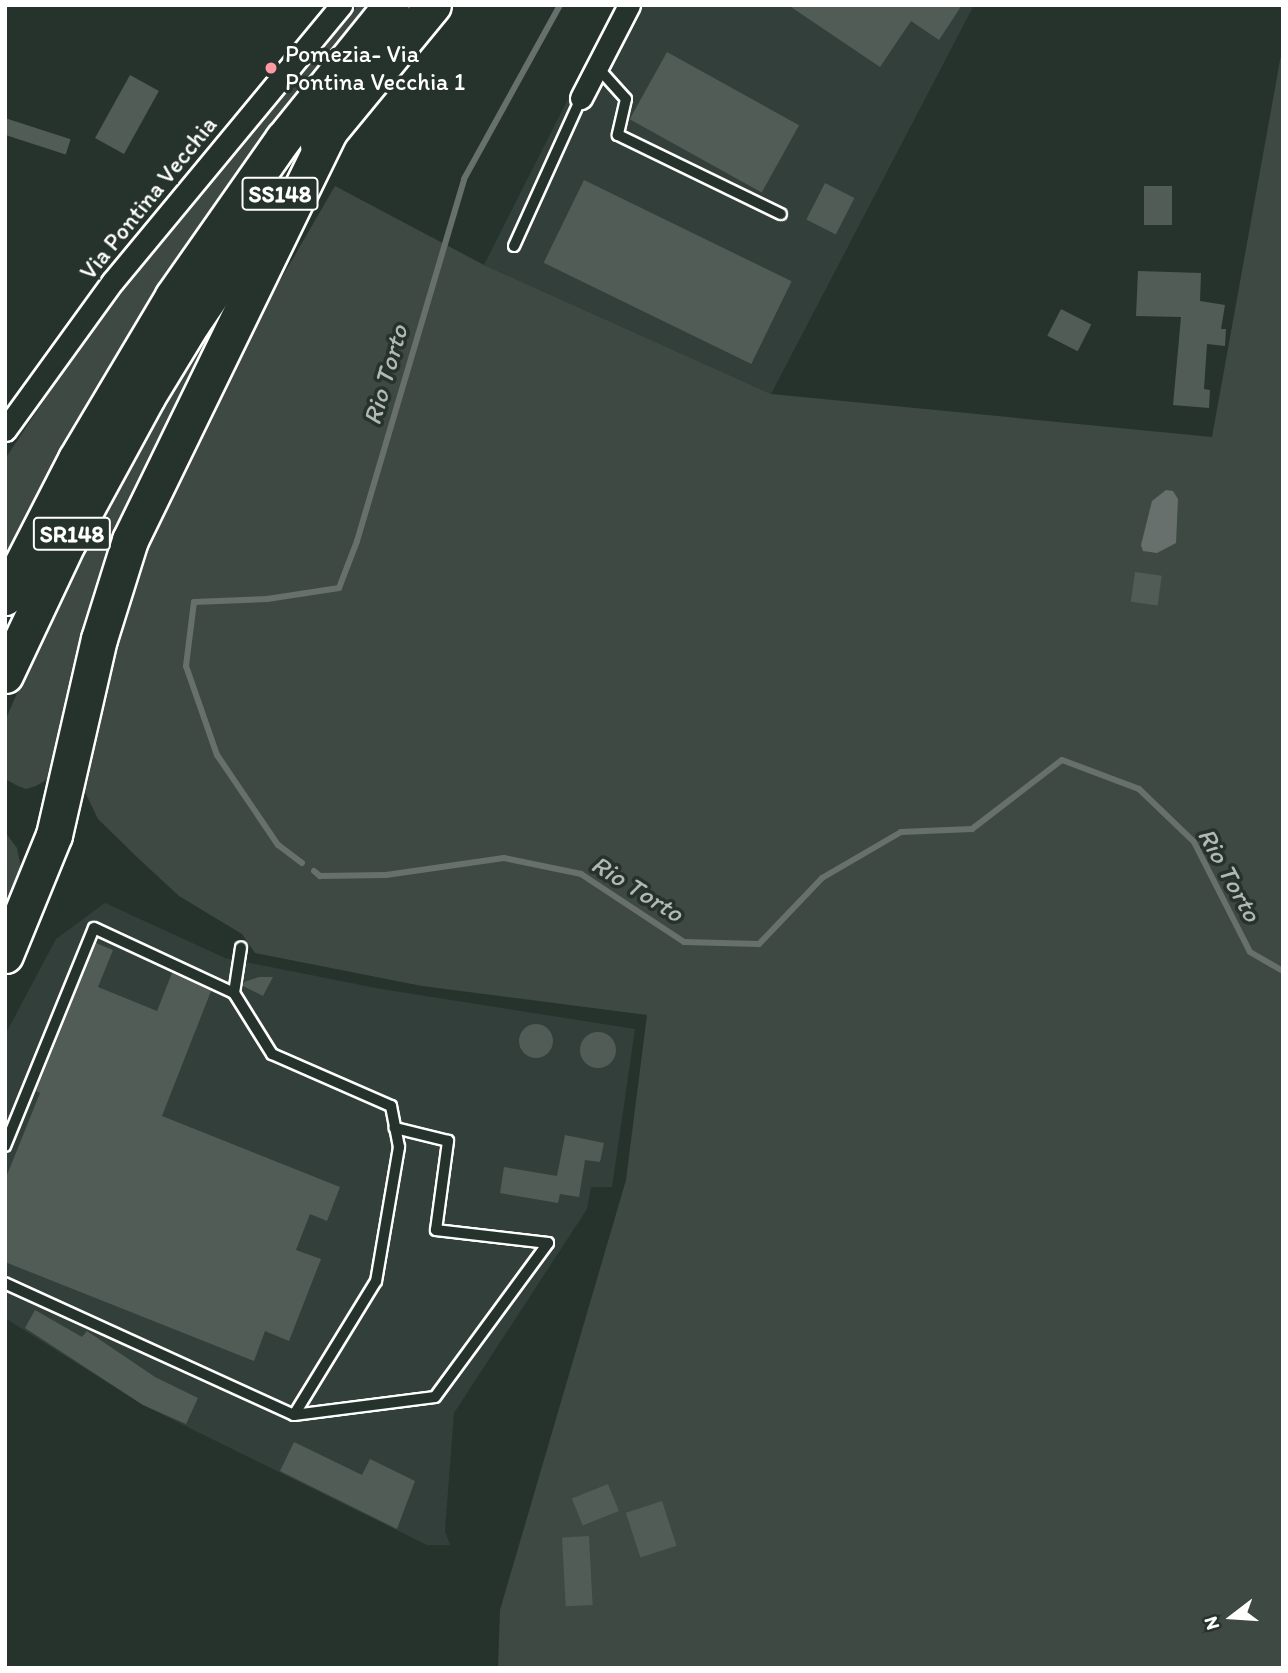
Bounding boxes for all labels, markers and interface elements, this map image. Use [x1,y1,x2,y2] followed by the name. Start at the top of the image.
[285,40,465,96] place label: Pomezia- Via Pontina Vecchia 1
[263,60,279,76] marker: Pomezia- Via Pontina Vecchia 1
[74,111,222,285] street label: Via Pontina Vecchia
[242,174,318,214] road number: SS148
[357,323,415,427] water label: Rio Torto
[32,514,112,554] road number: SR148
[1191,824,1267,926] water label: Rio Torto
[586,849,688,929] water label: Rio Torto
[1197,1582,1267,1652] north arrow
[1199,1614,1224,1633] text: N

